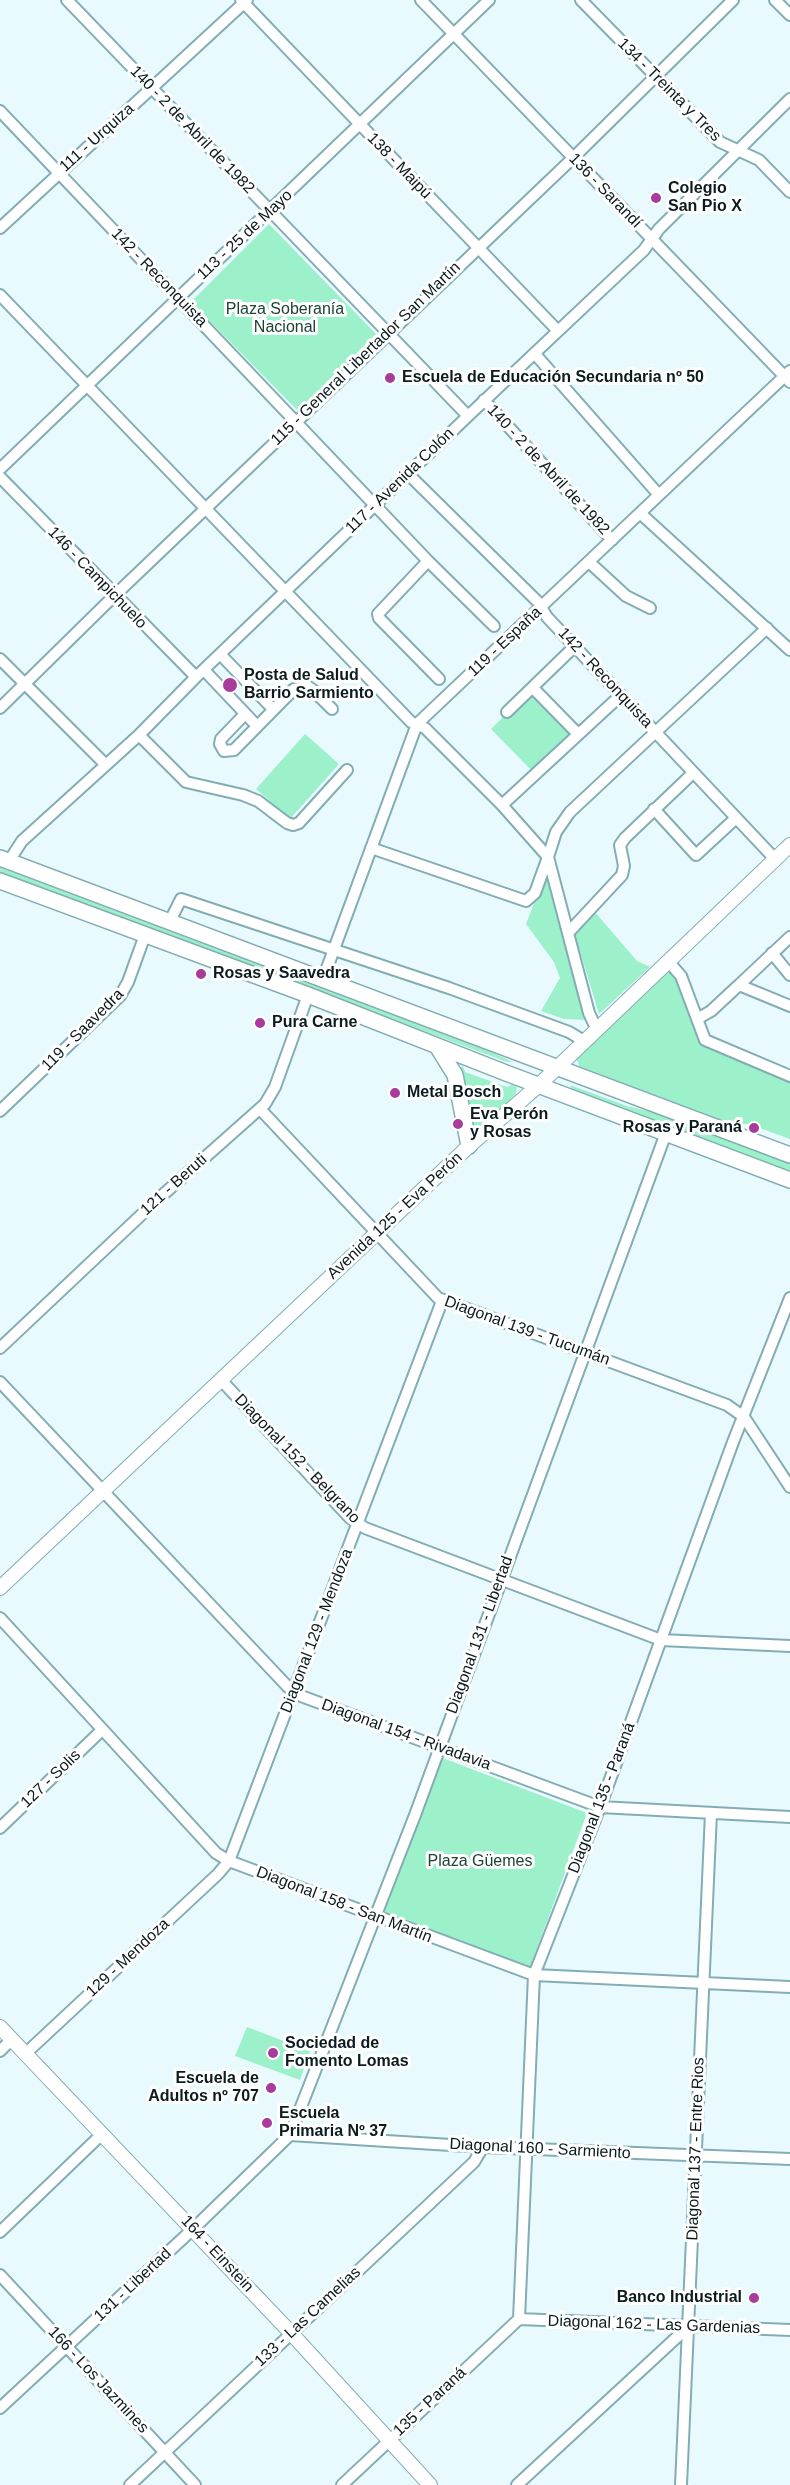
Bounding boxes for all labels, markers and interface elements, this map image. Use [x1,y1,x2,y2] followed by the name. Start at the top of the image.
[613,34,725,146] street label: 134 - Treinta y Tres
[126,62,258,198] street label: 140 - 2 de Abril de 1982
[56,100,138,176] street label: 111 - Urquiza
[363,129,435,203] street label: 138 - Maipú
[564,149,646,233] street label: 136 - Sarandí
[668,179,742,217] place label: Colegio San Pio X
[193,186,297,284] street label: 113 - 25 de Mayo
[649,191,663,205] marker: Colegio San Pio X
[107,225,211,331] street label: 142 - Reconquista
[267,258,465,450] street label: 115 - General Libertador San Martín
[226,300,344,338] park label: Plaza Soberanía Nacional
[402,368,704,388] place label: Escuela de Educación Secundaria nº 50
[383,371,397,385] marker: Escuela de Educación Secundaria nº 50
[483,401,613,539] street label: 140 - 2 de Abril de 1982
[342,424,458,538] street label: 117 - Avenida Colón
[43,523,151,633] street label: 146 - Campichuelo
[464,603,546,681] street label: 119 - España
[554,624,656,732] street label: 142 - Reconquista
[244,666,374,704] place label: Posta de Salud Barrio Sarmiento
[221,676,239,694] marker: Posta de Salud Barrio Sarmiento
[213,964,350,984] place label: Rosas y Saavedra
[194,967,208,981] marker: Rosas y Saavedra
[38,985,128,1075] street label: 119 - Saavedra
[272,1013,357,1033] place label: Pura Carne
[253,1016,267,1030] marker: Pura Carne
[407,1083,501,1103] place label: Metal Bosch
[388,1086,402,1100] marker: Metal Bosch
[470,1105,548,1143] place label: Eva Perón y Rosas
[451,1117,465,1131] marker: Eva Perón y Rosas
[623,1118,742,1138] place label: Rosas y Paraná
[747,1121,761,1135] marker: Rosas y Paraná
[324,1148,466,1284] street label: Avenida 125 - Eva Perón
[137,1150,211,1220] street label: 121 - Beruti
[442,1292,612,1370] street label: Diagonal 139 - Tucumán
[230,1390,364,1528] street label: Diagonal 152 - Belgrano
[277,1546,357,1716] street label: Diagonal 129 - Mendoza
[443,1554,517,1716] street label: Diagonal 131 - Libertad
[319,1695,493,1775] street label: Diagonal 154 - Rivadavia
[564,1720,640,1876] street label: Diagonal 135 - Paraná
[17,1746,85,1812] street label: 127 - Solis
[428,1852,532,1872] park label: Plaza Güemes
[253,1863,435,1947] street label: Diagonal 158 - San Martín
[82,1915,174,2001] street label: 129 - Mendoza
[285,2034,409,2072] place label: Sociedad de Fomento Lomas
[266,2046,280,2060] marker: Sociedad de Fomento Lomas
[683,2057,709,2241] street label: Diagonal 137 - Entre Rios
[148,2069,259,2107] place label: Escuela de Adultos nº 707
[264,2081,278,2095] marker: Escuela de Adultos nº 707
[279,2104,387,2142] place label: Escuela Primaria Nº 37
[260,2116,274,2130] marker: Escuela Primaria Nº 37
[449,2135,631,2163] street label: Diagonal 160 - Sarmiento
[177,2212,257,2296] street label: 164 - Einstein
[90,2244,176,2326] street label: 131 - Libertad
[251,2263,365,2371] street label: 133 - Las Camelias
[617,2288,742,2308] place label: Banco Industrial
[747,2291,761,2305] marker: Banco Industrial
[547,2312,761,2338] street label: Diagonal 162 - Las Gardenias
[44,2323,152,2437] street label: 166 - Los Jazmines
[390,2363,470,2441] street label: 135 - Paraná

